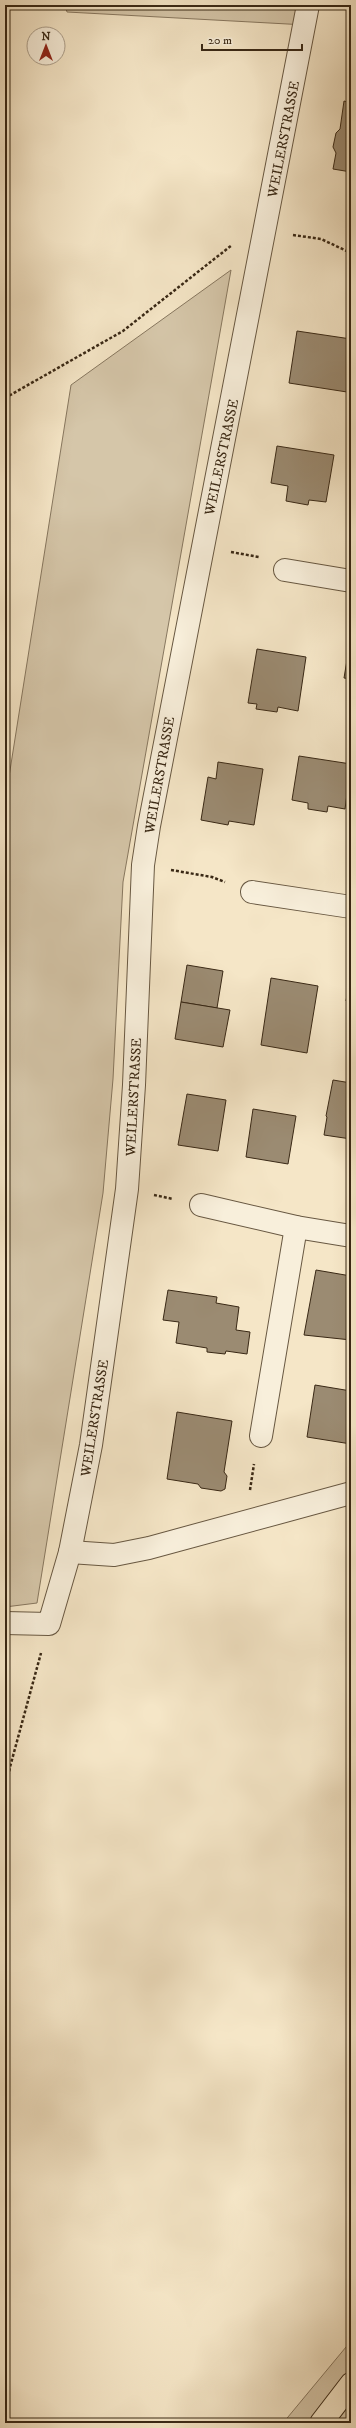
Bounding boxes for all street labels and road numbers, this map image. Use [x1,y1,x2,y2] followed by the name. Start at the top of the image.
[264,79,304,200] street label: WEILERSTRASSE
[201,397,243,518] street label: WEILERSTRASSE
[141,715,179,836] street label: WEILERSTRASSE
[122,1037,146,1158] street label: WEILERSTRASSE
[77,1358,113,1479] street label: WEILERSTRASSE

